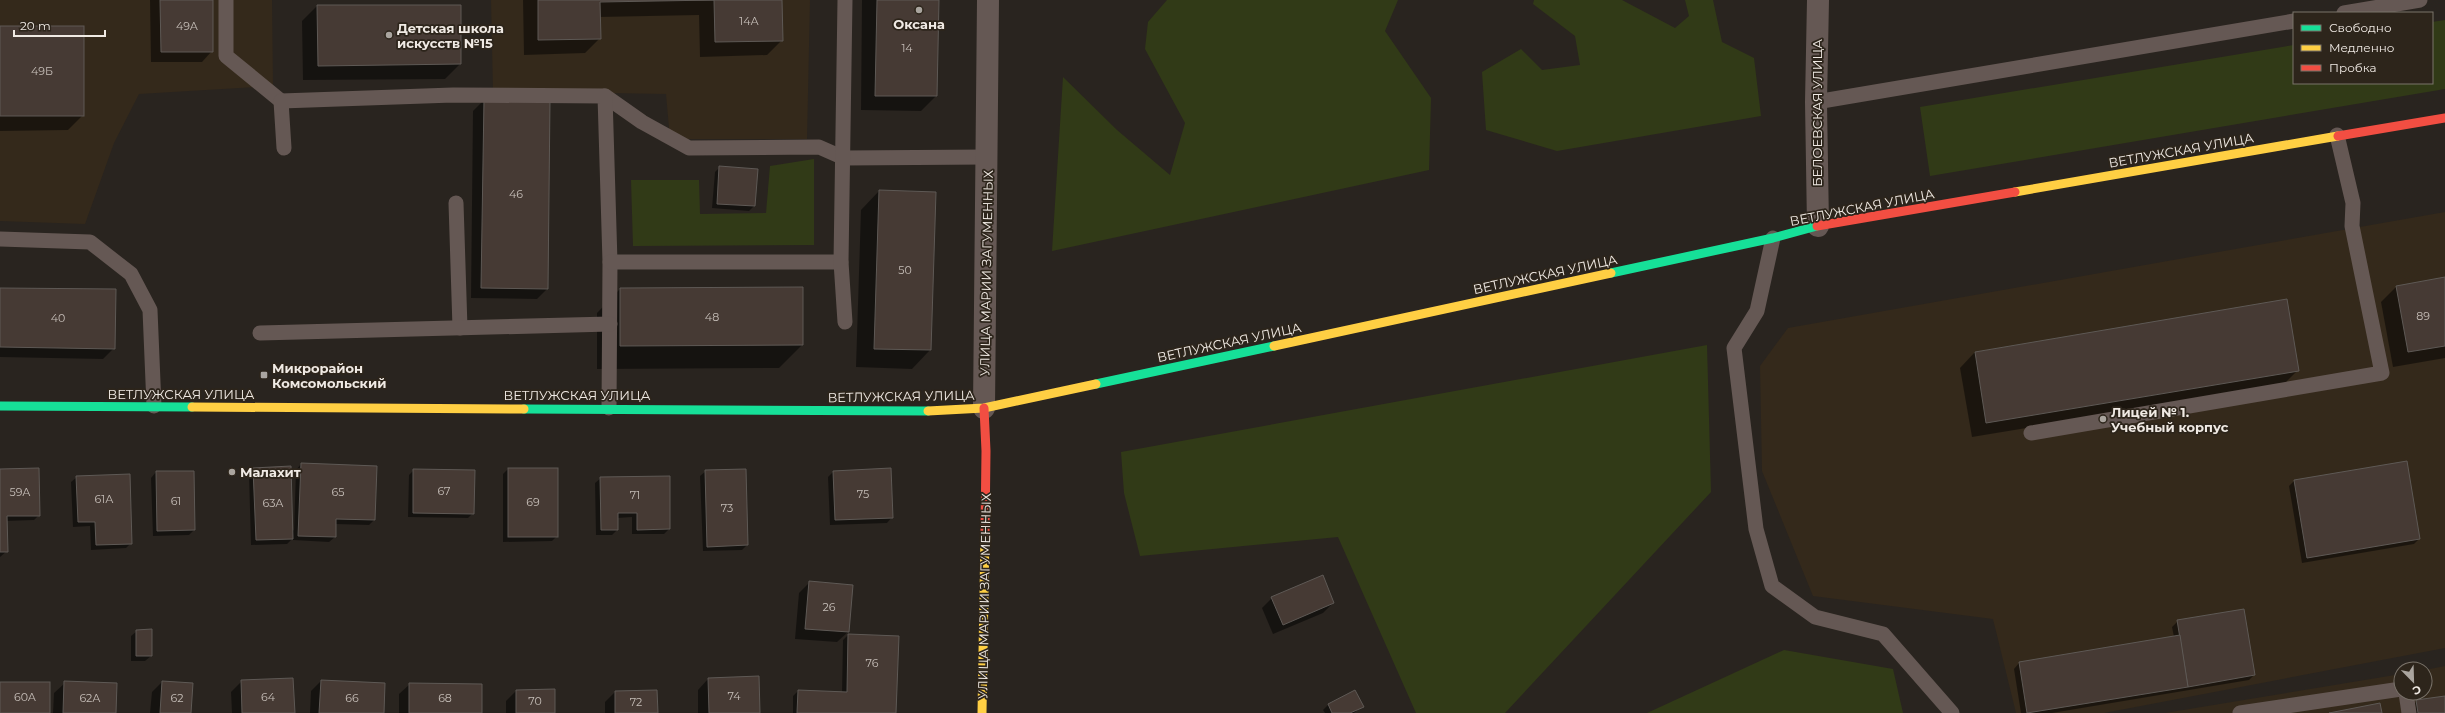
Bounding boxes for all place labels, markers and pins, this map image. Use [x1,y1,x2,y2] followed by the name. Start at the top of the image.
[914,5,924,15] marker: Оксана
[893,16,945,32] place label: Оксана
[397,20,504,51] place label: Детская школа искусств №15
[384,30,394,40] marker: Детская школа искусств №15
[272,360,386,391] place label: Микрорайон Комсомольский
[259,370,269,380] marker: Микрорайон Комсомольский
[2111,404,2229,435] place label: Лицей № 1. Учебный корпус
[2098,414,2108,424] marker: Лицей № 1. Учебный корпус
[240,464,301,480] place label: Малахит
[227,467,237,477] marker: Малахит

